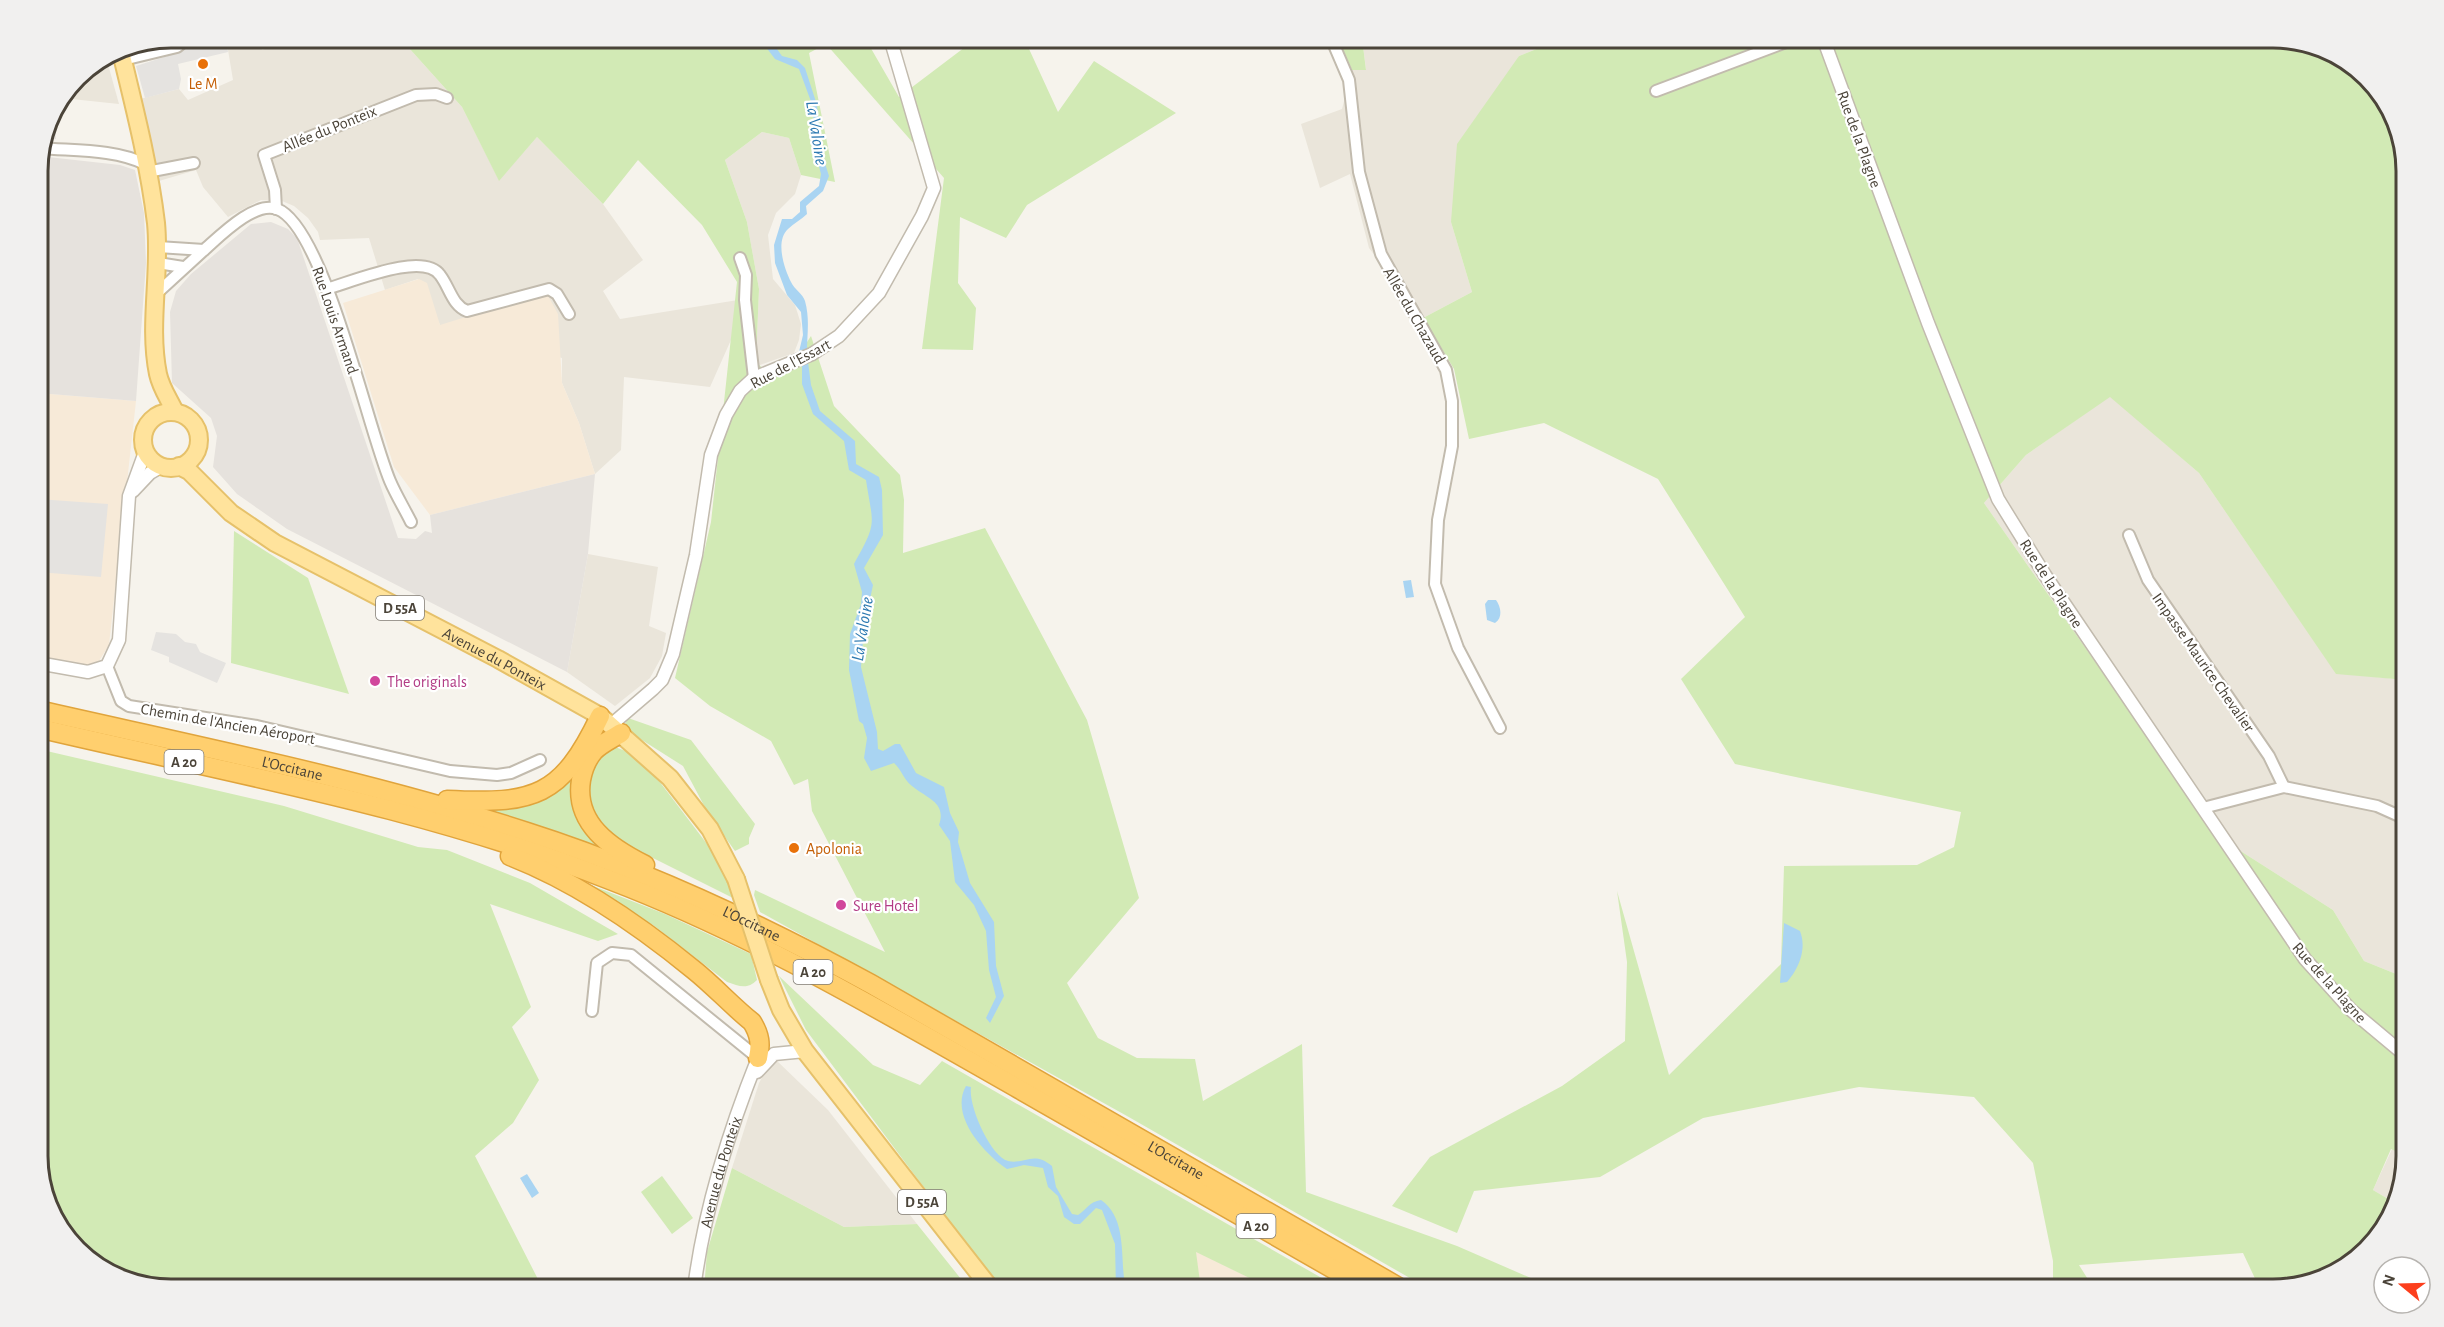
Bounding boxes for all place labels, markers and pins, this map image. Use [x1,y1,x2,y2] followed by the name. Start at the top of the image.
[196,57,210,71] marker: Le M
[188,76,218,92] place label: Le M
[368,674,382,688] marker: The originals
[387,674,467,690] place label: The originals
[787,841,801,855] marker: Apolonia
[806,841,862,857] place label: Apolonia
[834,898,848,912] marker: Sure Hotel
[853,898,918,914] place label: Sure Hotel

